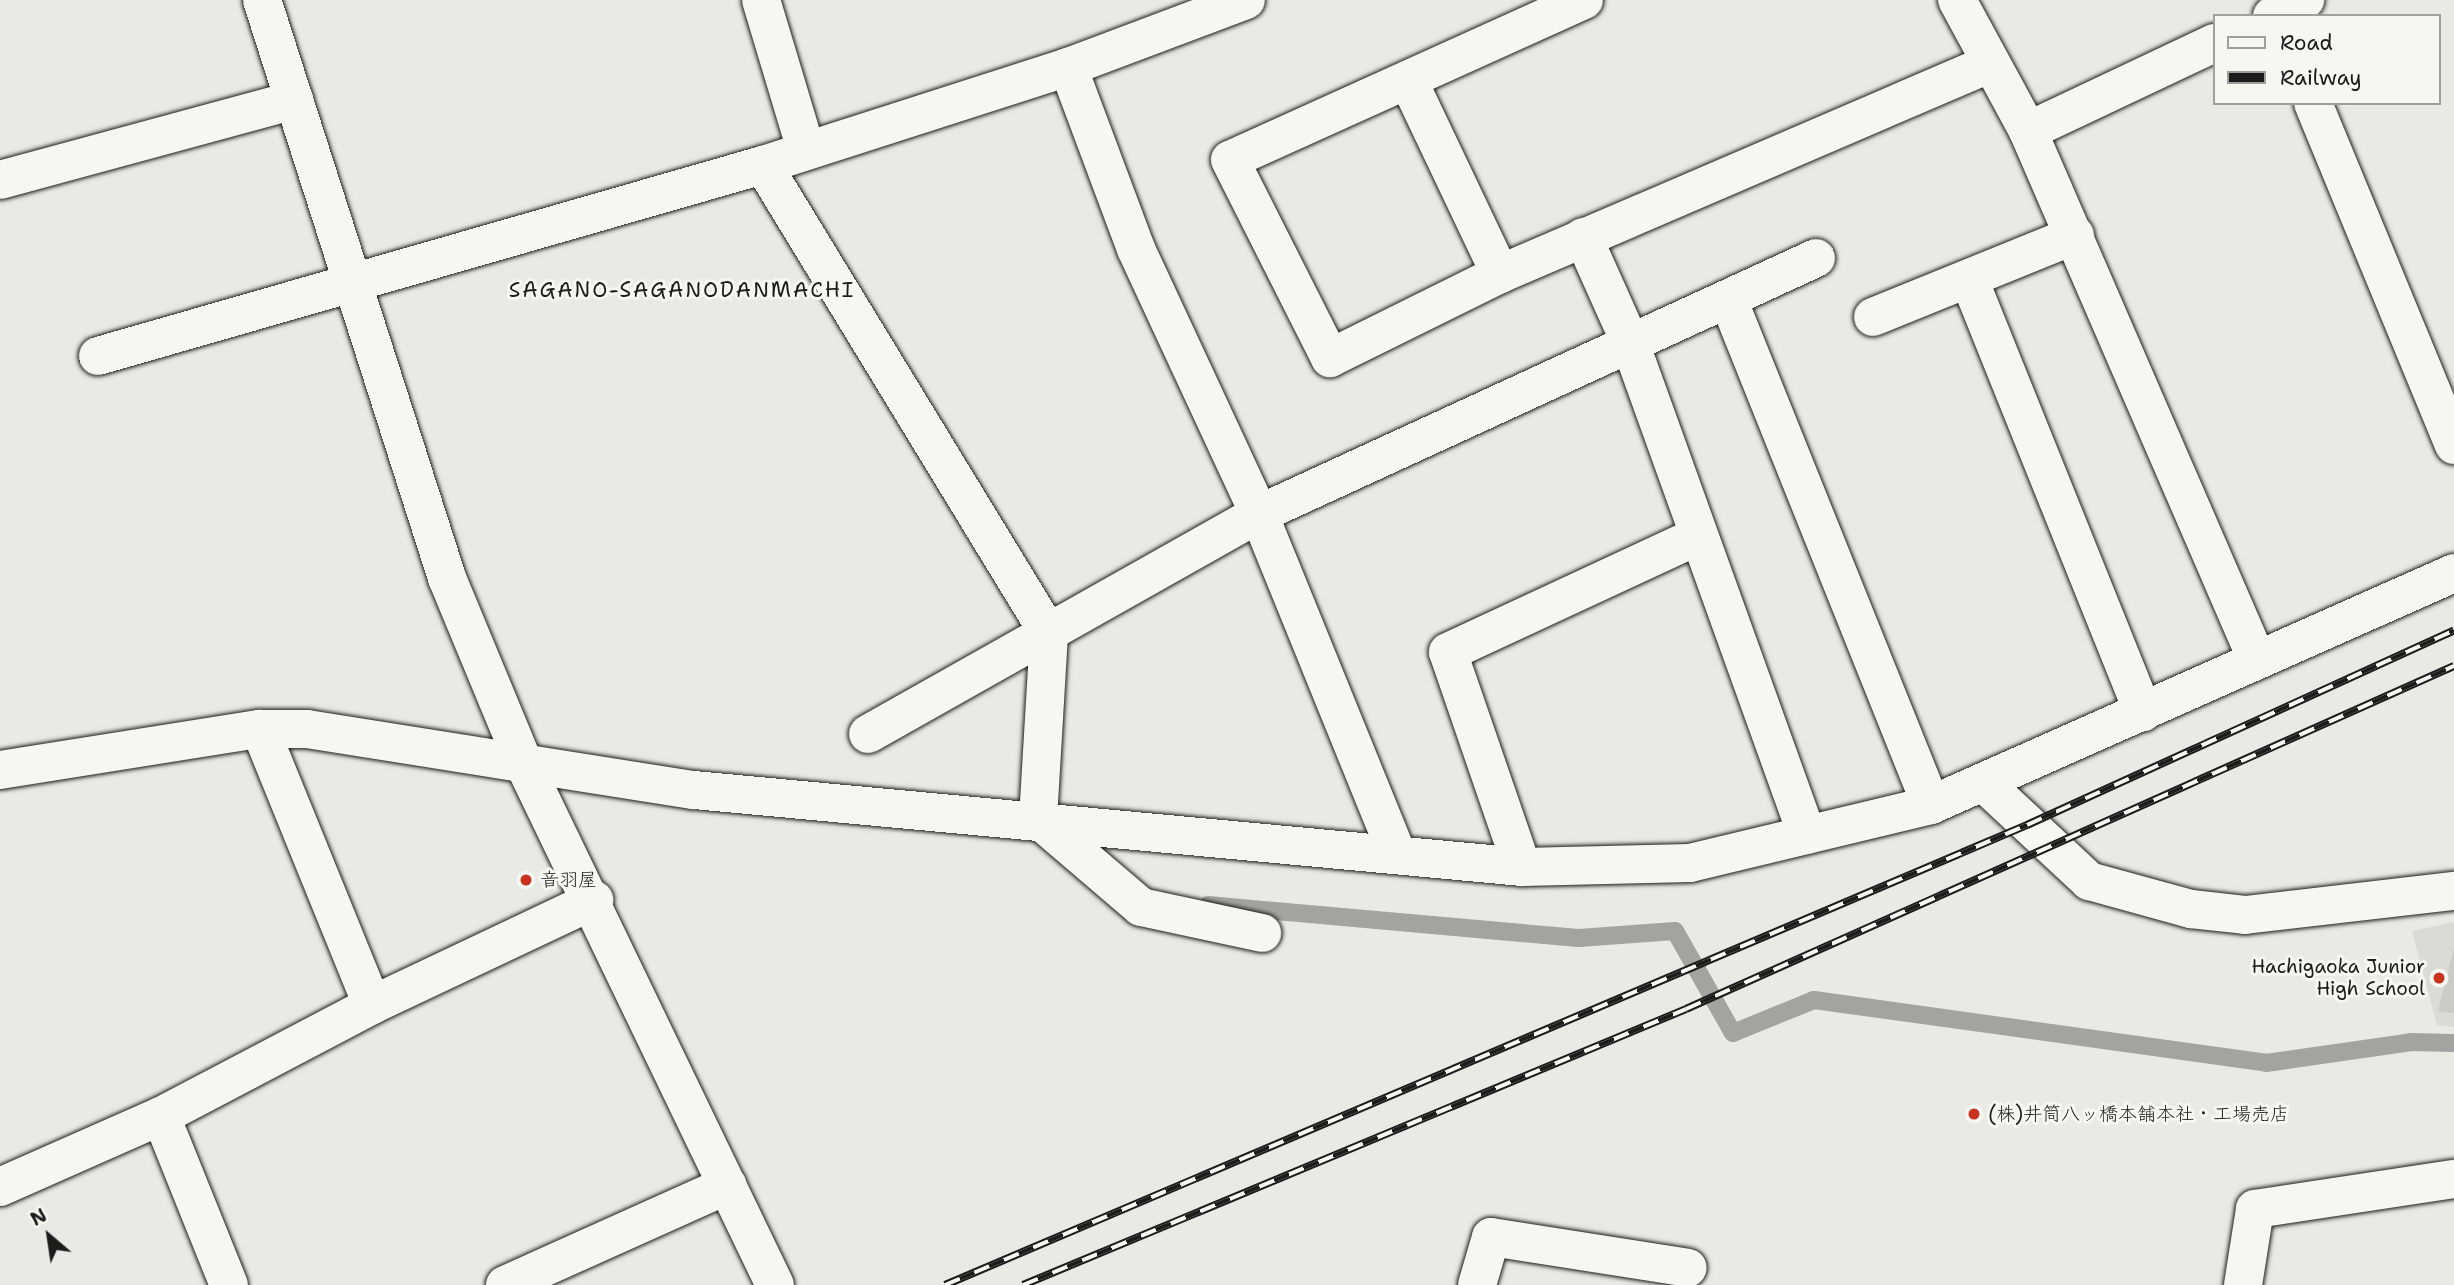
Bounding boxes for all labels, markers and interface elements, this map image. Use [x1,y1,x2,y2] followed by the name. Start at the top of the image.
[2212,14,2440,105] legend
[2280,29,2333,57] text: Road
[2280,64,2362,92] text: Railway
[511,277,853,303] district label: SAGANO-SAGANODANMACHI
[540,869,597,891] place label: 音羽屋
[518,872,534,888] marker: 音羽屋
[2251,956,2425,1000] place label: Hachigaoka Junior High School
[2431,970,2447,986] marker: Hachigaoka Junior High School
[1988,1103,2289,1125] place label: (株)井筒八ッ橋本舗本社・工場売店
[1966,1106,1982,1122] marker: (株)井筒八ッ橋本舗本社・工場売店
[14,1201,84,1271] north arrow
[26,1203,51,1232] text: N

